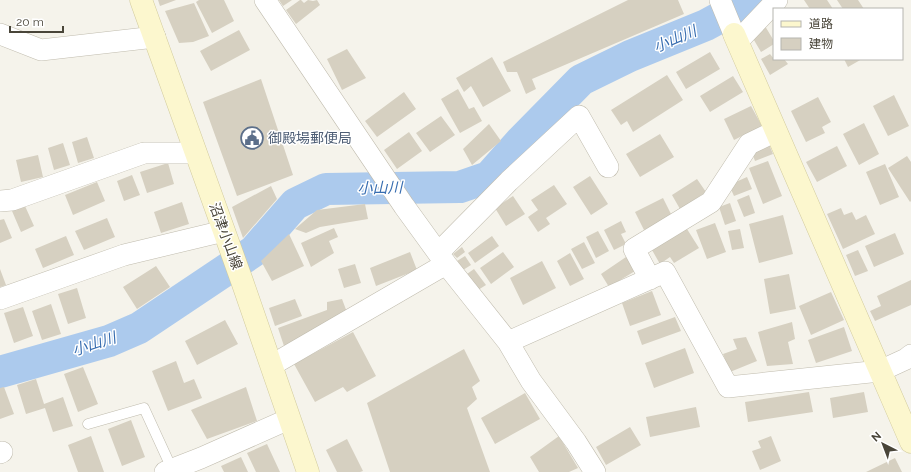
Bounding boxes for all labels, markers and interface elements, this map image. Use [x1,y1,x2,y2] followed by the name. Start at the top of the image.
[10,8,63,34] scale bar
[773,8,903,60] legend
[16,15,44,29] text: 20 m
[809,17,833,31] text: 道路
[651,21,701,56] water label: 小山川
[809,37,833,51] text: 建物
[239,125,265,151] public building icon: 御殿場郵便局
[268,130,352,146] place label: 御殿場郵便局
[357,179,405,197] water label: 小山川
[207,200,245,272] street label: 沼津小山線
[70,328,120,360] water label: 小山川
[863,424,903,464] north arrow
[869,429,884,445] text: N

